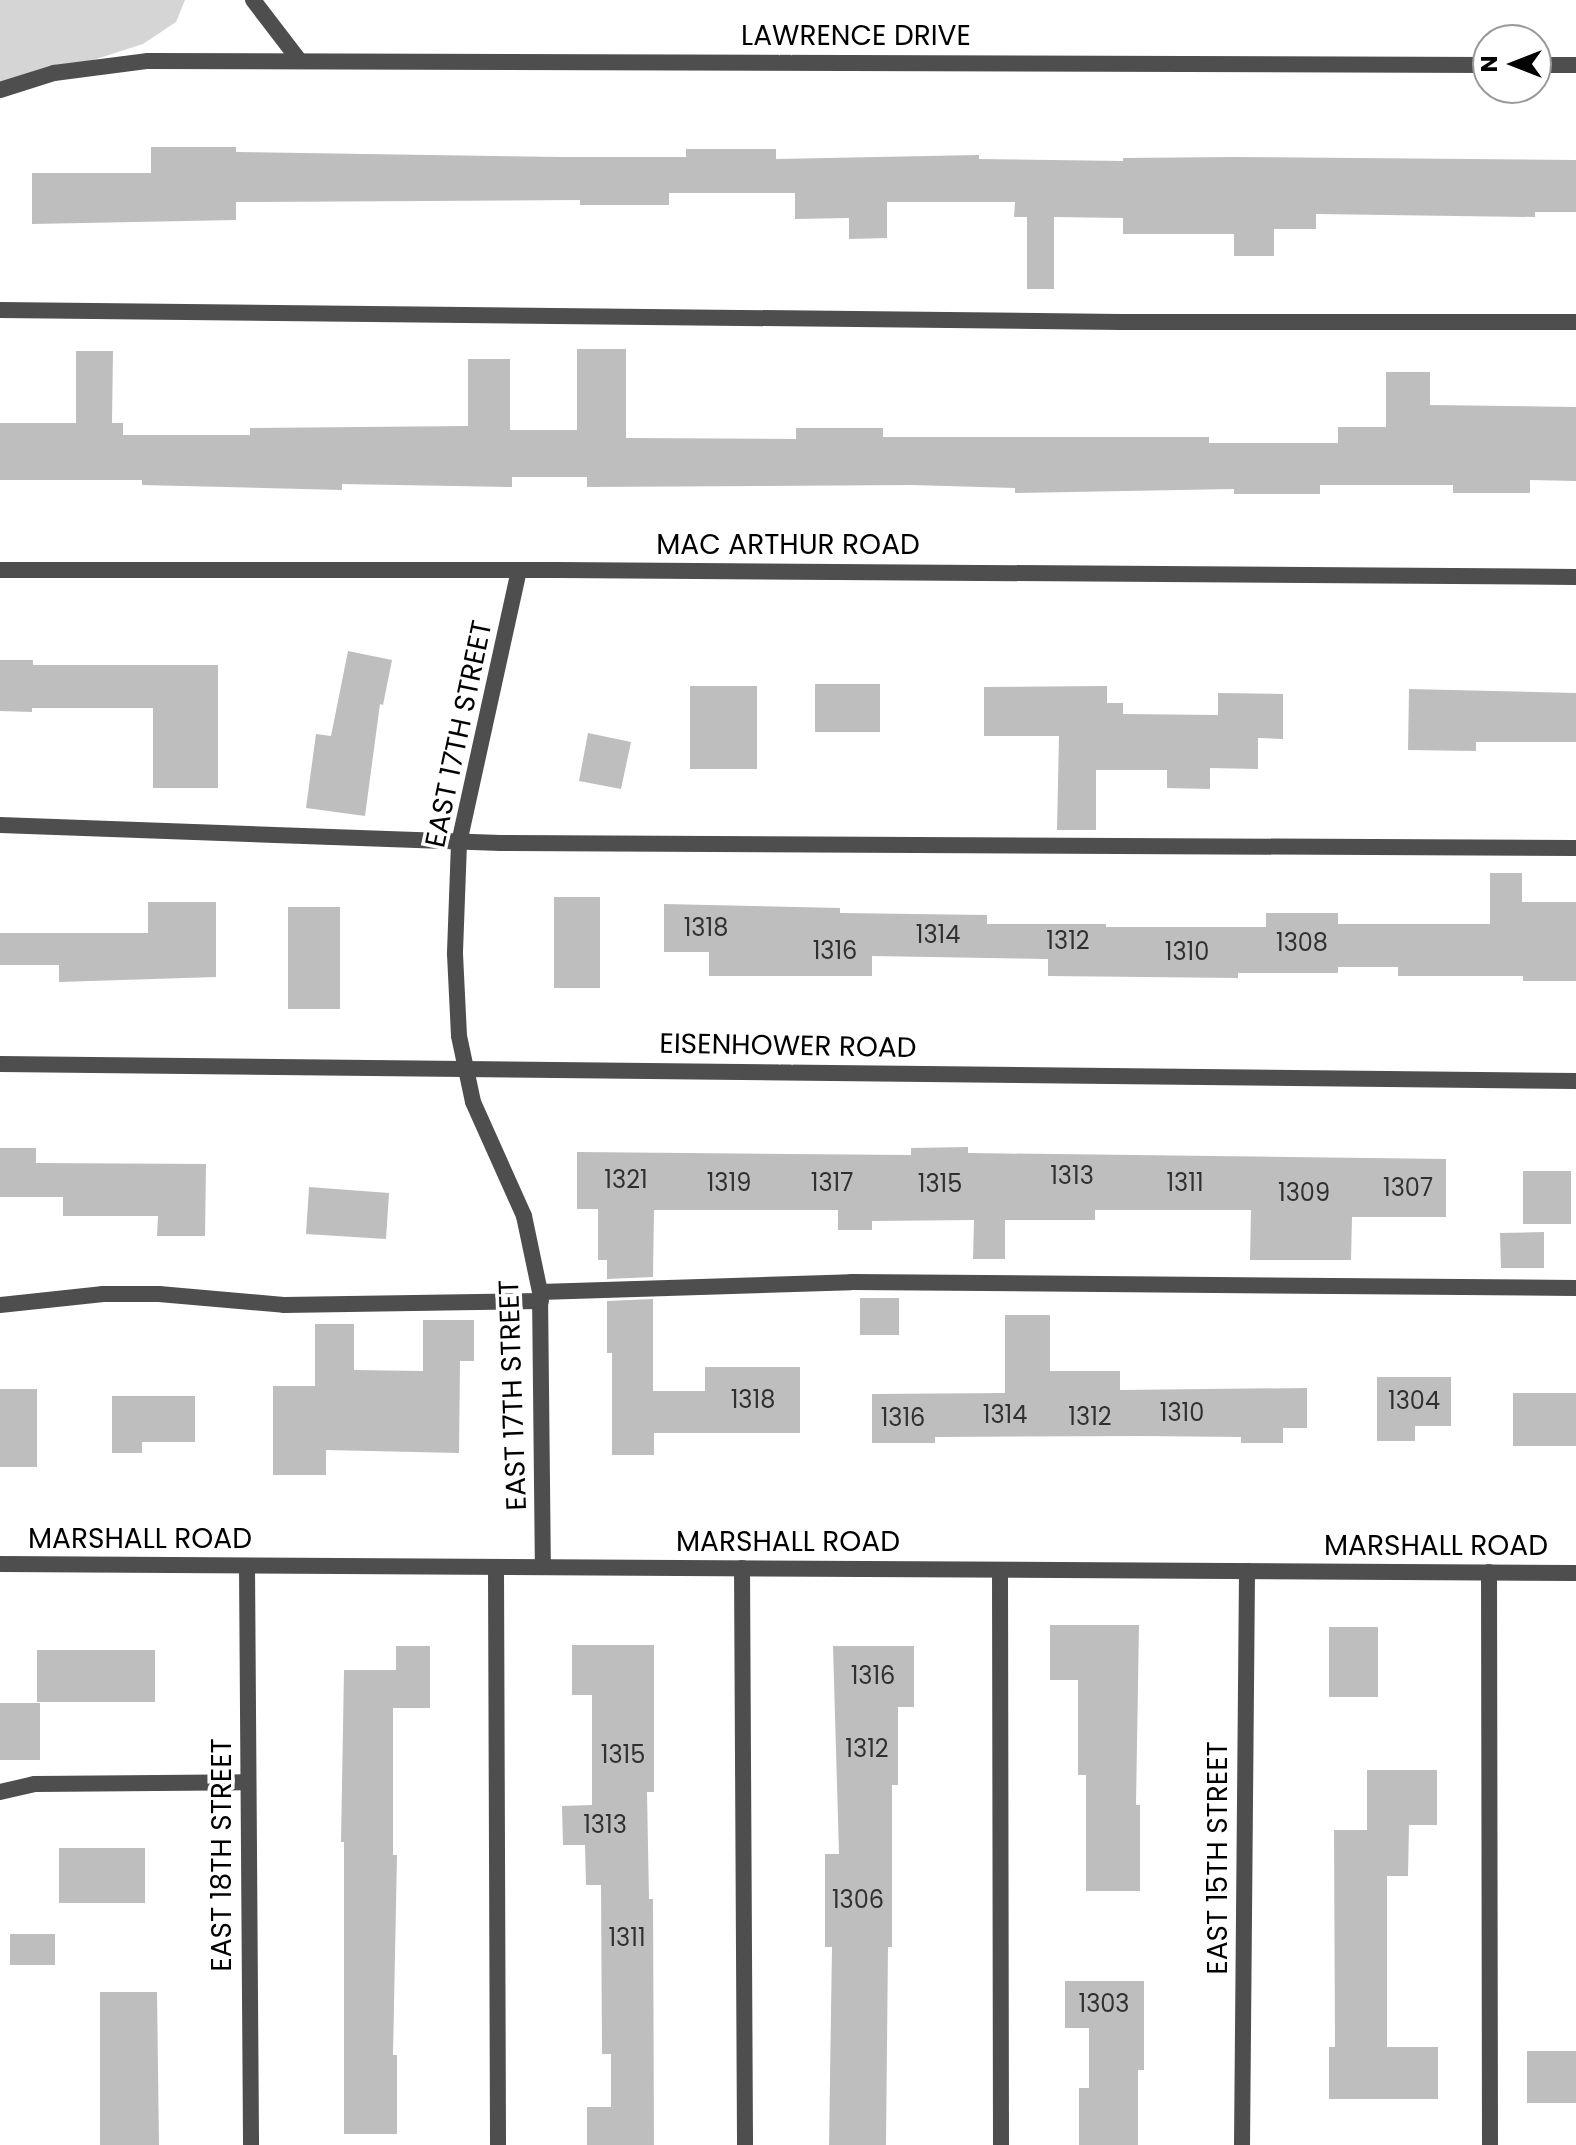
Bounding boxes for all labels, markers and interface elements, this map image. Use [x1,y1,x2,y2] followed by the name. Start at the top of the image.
[741,19,971,53] street label: LAWRENCE DRIVE
[1472,24,1552,104] north arrow
[1474,56,1505,72] text: N
[656,528,920,562] street label: MAC ARTHUR ROAD
[419,618,499,850] street label: EAST 17TH STREET
[684,914,728,942] house number: 1318
[916,921,960,949] house number: 1314
[1046,927,1090,955] house number: 1312
[1276,929,1328,957] house number: 1308
[813,937,857,965] house number: 1316
[1165,938,1209,966] house number: 1310
[659,1027,917,1065] street label: EISENHOWER ROAD
[1050,1162,1094,1190] house number: 1313
[604,1166,648,1194] house number: 1321
[707,1169,751,1197] house number: 1319
[811,1169,853,1197] house number: 1317
[1166,1169,1204,1197] house number: 1311
[918,1170,962,1198] house number: 1315
[1383,1174,1433,1202] house number: 1307
[1278,1179,1330,1207] house number: 1309
[492,1279,534,1511] street label: EAST 17TH STREET
[731,1386,775,1414] house number: 1318
[1388,1387,1440,1415] house number: 1304
[1160,1399,1204,1427] house number: 1310
[983,1401,1027,1429] house number: 1314
[1068,1403,1112,1431] house number: 1312
[881,1404,925,1432] house number: 1316
[28,1522,252,1556] street label: MARSHALL ROAD
[676,1525,900,1559] street label: MARSHALL ROAD
[1324,1529,1548,1563] street label: MARSHALL ROAD
[851,1662,895,1690] house number: 1316
[845,1735,889,1763] house number: 1312
[205,1738,239,1972] street label: EAST 18TH STREET
[601,1741,645,1769] house number: 1315
[1201,1741,1235,1975] street label: EAST 15TH STREET
[583,1811,627,1839] house number: 1313
[832,1886,884,1914] house number: 1306
[608,1924,646,1952] house number: 1311
[1078,1990,1130,2018] house number: 1303

